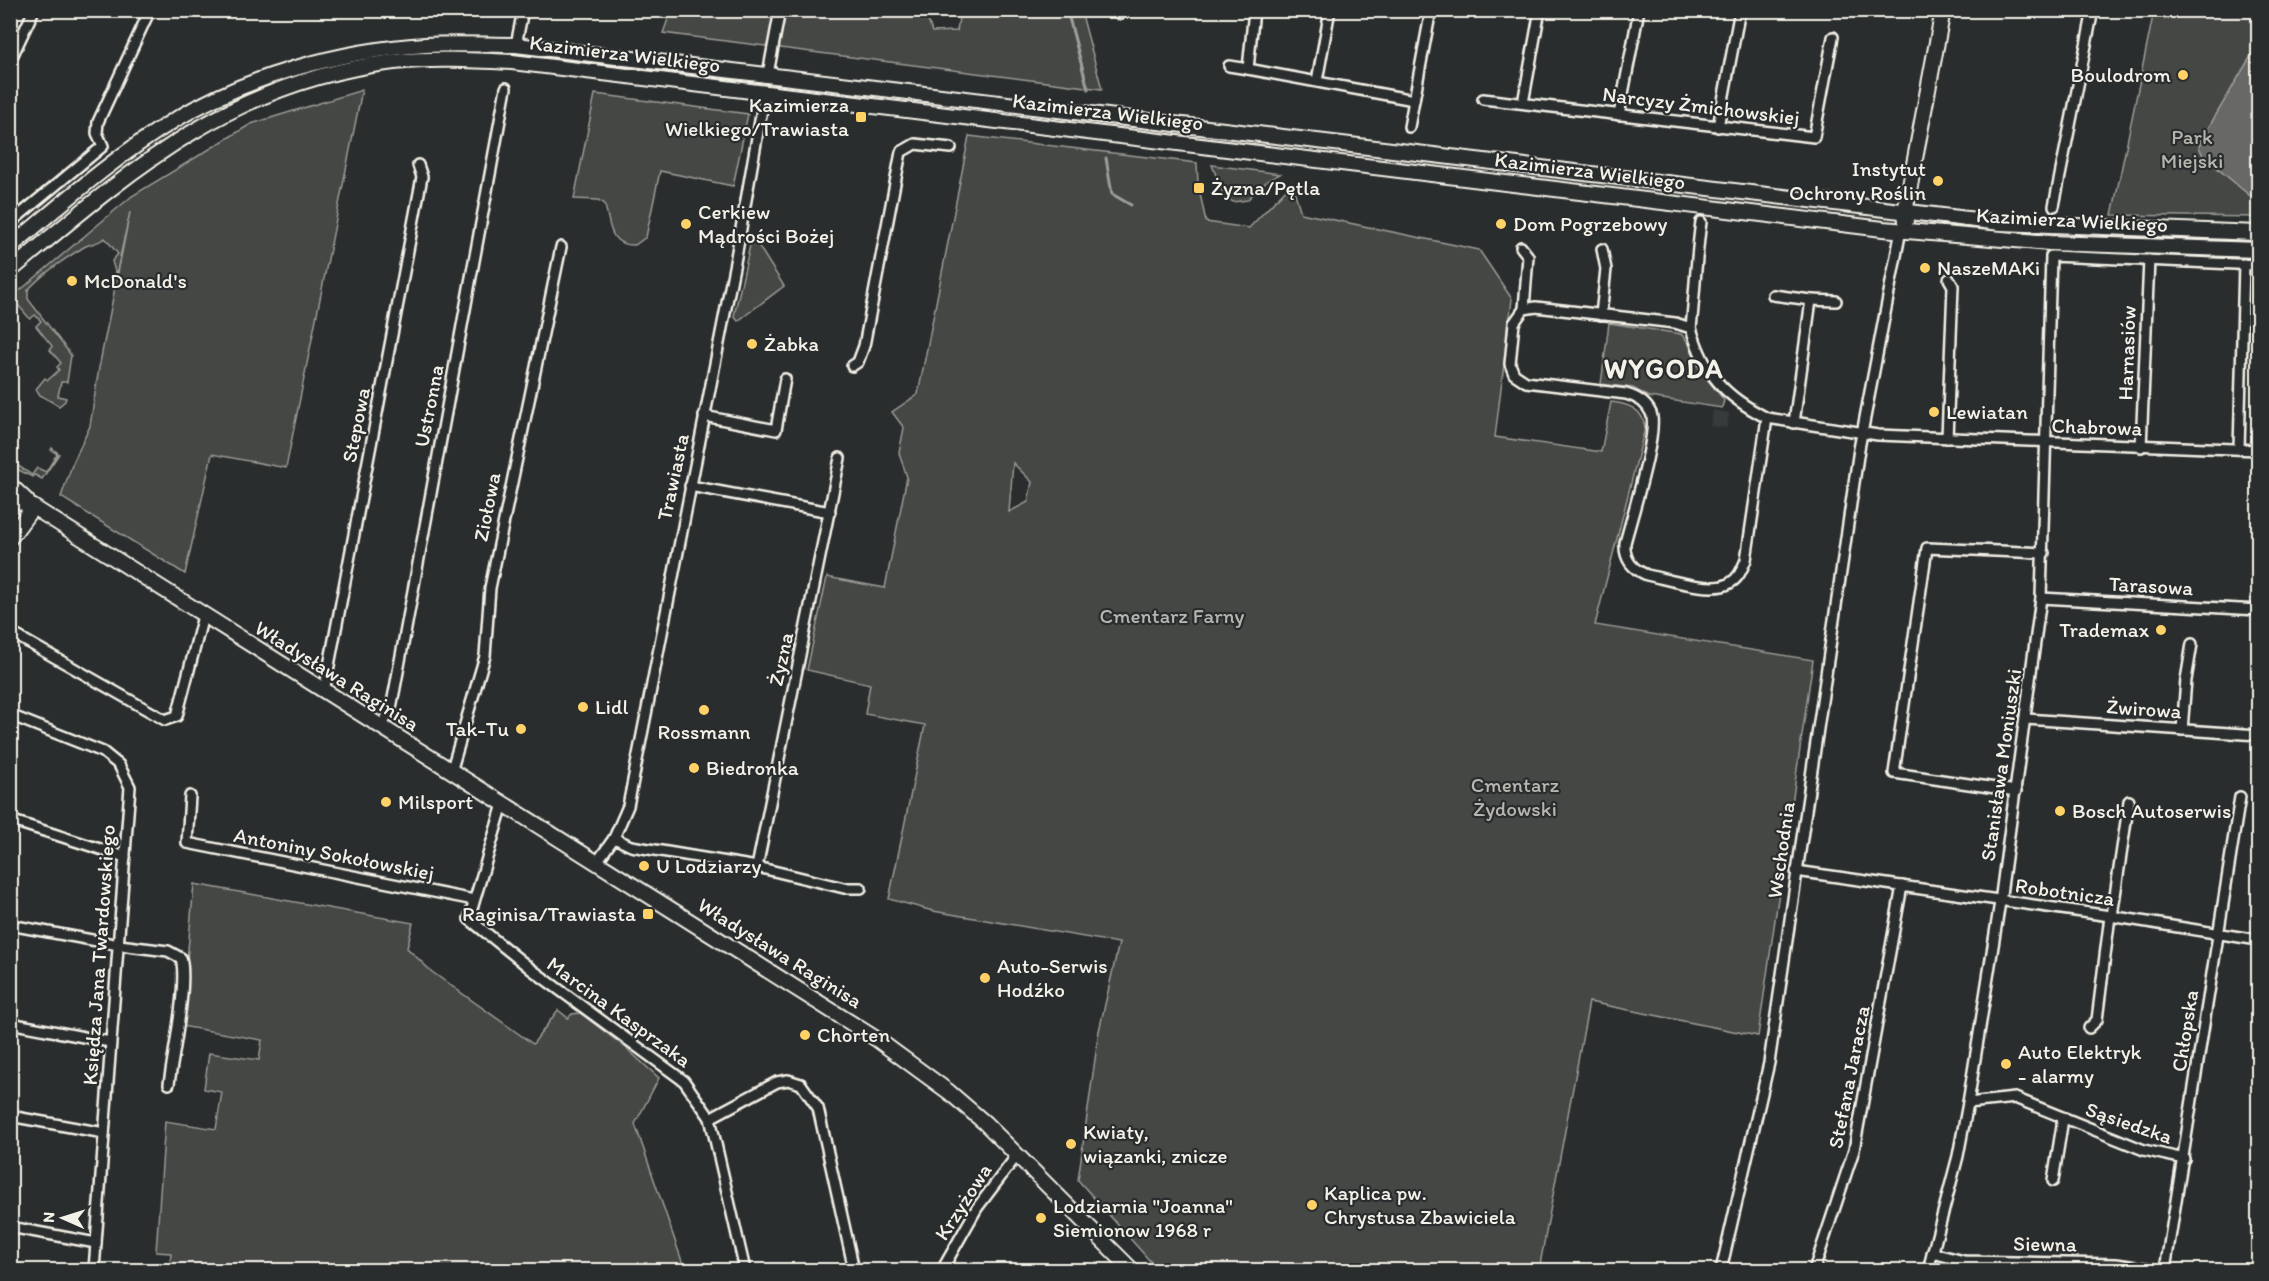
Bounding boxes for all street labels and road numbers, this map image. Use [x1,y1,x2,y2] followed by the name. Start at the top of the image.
[528,29,722,78] street label: Kazimierza Wielkiego
[1601,81,1801,130] street label: Narcyzy Żmichowskiej
[1011,87,1205,136] street label: Kazimierza Wielkiego
[1493,146,1687,195] street label: Kazimierza Wielkiego
[1975,202,2169,237] street label: Kazimierza Wielkiego
[2112,305,2141,401] street label: Harnasiów
[408,363,449,449] street label: Ustronna
[336,385,375,465] street label: Stepowa
[2051,412,2143,441] street label: Chabrowa
[651,431,694,523] street label: Trawiasta
[468,470,505,544] street label: Ziołowa
[2108,571,2194,600] street label: Tarasowa
[250,615,424,736] street label: Władysława Raginisa
[763,630,798,688] street label: Żyzna
[1975,667,2026,863] street label: Stanisława Moniuszki
[2106,693,2183,724] street label: Żwirowa
[1761,800,1800,900] street label: Wschodnia
[232,822,436,885] street label: Antoniny Sokołowskiej
[77,824,120,1086] street label: Księdza Jana Twardowskiego
[2014,872,2117,911] street label: Robotnicza
[693,892,867,1013] street label: Władysława Raginisa
[542,951,696,1072] street label: Marcina Kasprzaka
[2166,988,2203,1074] street label: Chłopska
[1822,1003,1875,1151] street label: Stefana Jaracza
[2082,1096,2176,1149] street label: Sąsiedzka
[929,1159,997,1245] street label: Krzyżowa
[2013,1230,2077,1257] street label: Siewna

